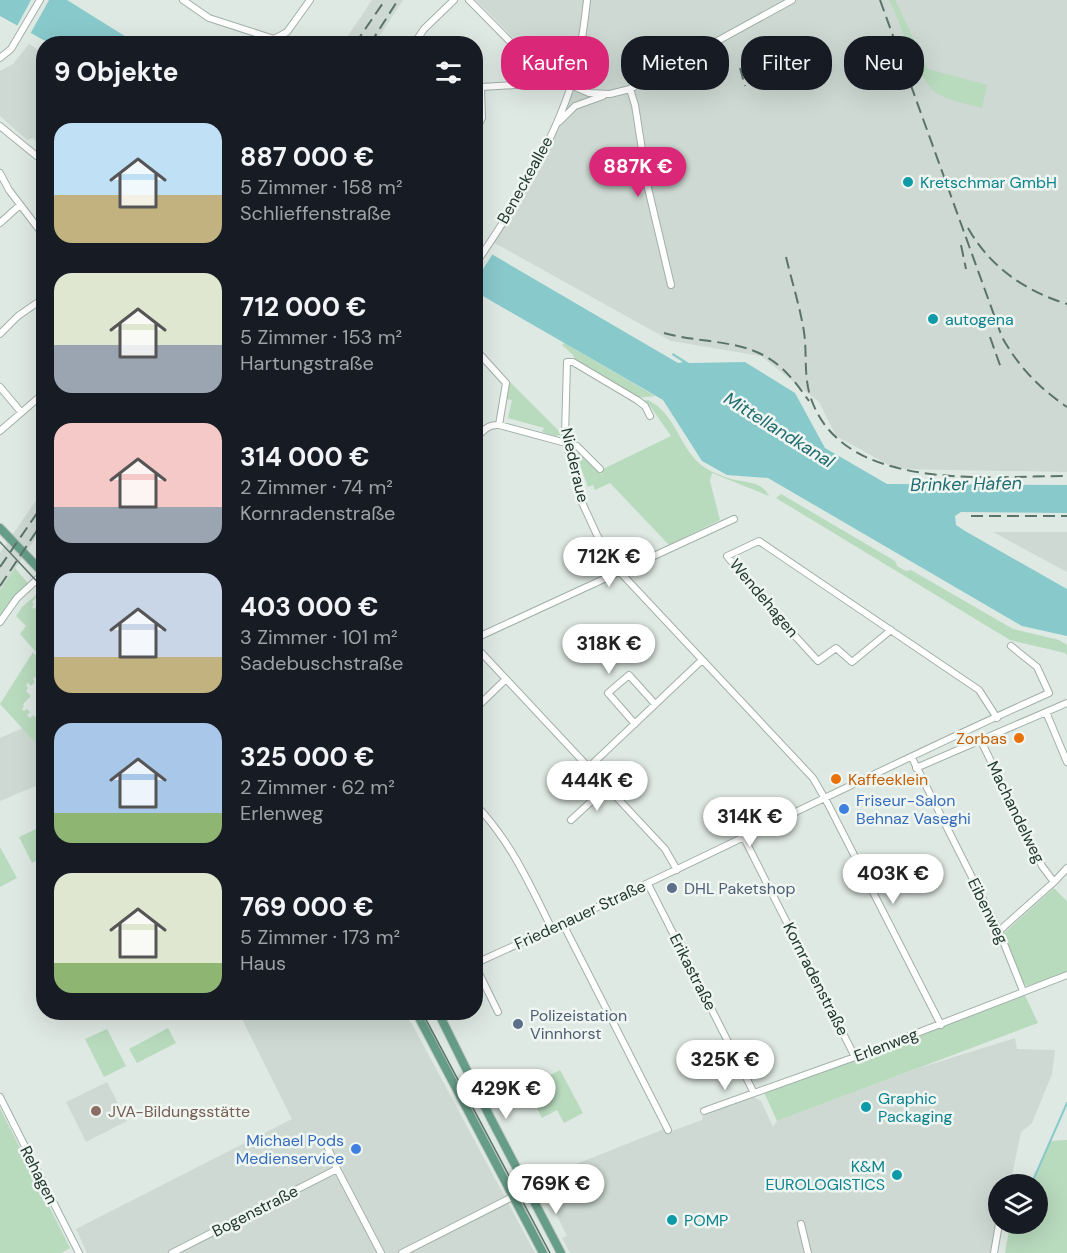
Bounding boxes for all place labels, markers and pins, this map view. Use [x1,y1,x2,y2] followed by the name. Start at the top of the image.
[589,147,687,198] pin: 887K €
[920,172,1057,193] place label: Kretschmar GmbH
[901,175,915,189] marker: Kretschmar GmbH
[945,309,1014,330] place label: autogena
[926,312,940,326] marker: autogena
[560,537,658,588] pin: 712K €
[560,624,658,675] pin: 318K €
[956,728,1007,749] place label: Zorbas
[1012,731,1026,745] marker: Zorbas
[548,761,646,812] pin: 444K €
[848,769,928,790] place label: Kaffeeklein
[829,772,843,786] marker: Kaffeeklein
[856,790,971,829] place label: Friseur-Salon Behnaz Vaseghi
[701,797,799,848] pin: 314K €
[837,802,851,816] marker: Friseur-Salon Behnaz Vaseghi
[844,854,942,905] pin: 403K €
[684,878,796,899] place label: DHL Paketshop
[665,881,679,895] marker: DHL Paketshop
[530,1005,627,1044] place label: Polizeistation Vinnhorst
[511,1017,525,1031] marker: Polizeistation Vinnhorst
[676,1040,774,1091] pin: 325K €
[457,1069,555,1120] pin: 429K €
[878,1088,952,1127] place label: Graphic Packaging
[859,1100,873,1114] marker: Graphic Packaging
[108,1101,250,1122] place label: JVA-Bildungsstätte
[89,1104,103,1118] marker: JVA-Bildungsstätte
[236,1130,344,1169] place label: Michael Pods Medienservice
[349,1142,363,1156] marker: Michael Pods Medienservice
[765,1156,885,1195] place label: K&M EUROLOGISTICS
[507,1164,605,1215] pin: 769K €
[890,1168,904,1182] marker: K&M EUROLOGISTICS
[684,1210,728,1231] place label: POMP
[665,1213,679,1227] marker: POMP

